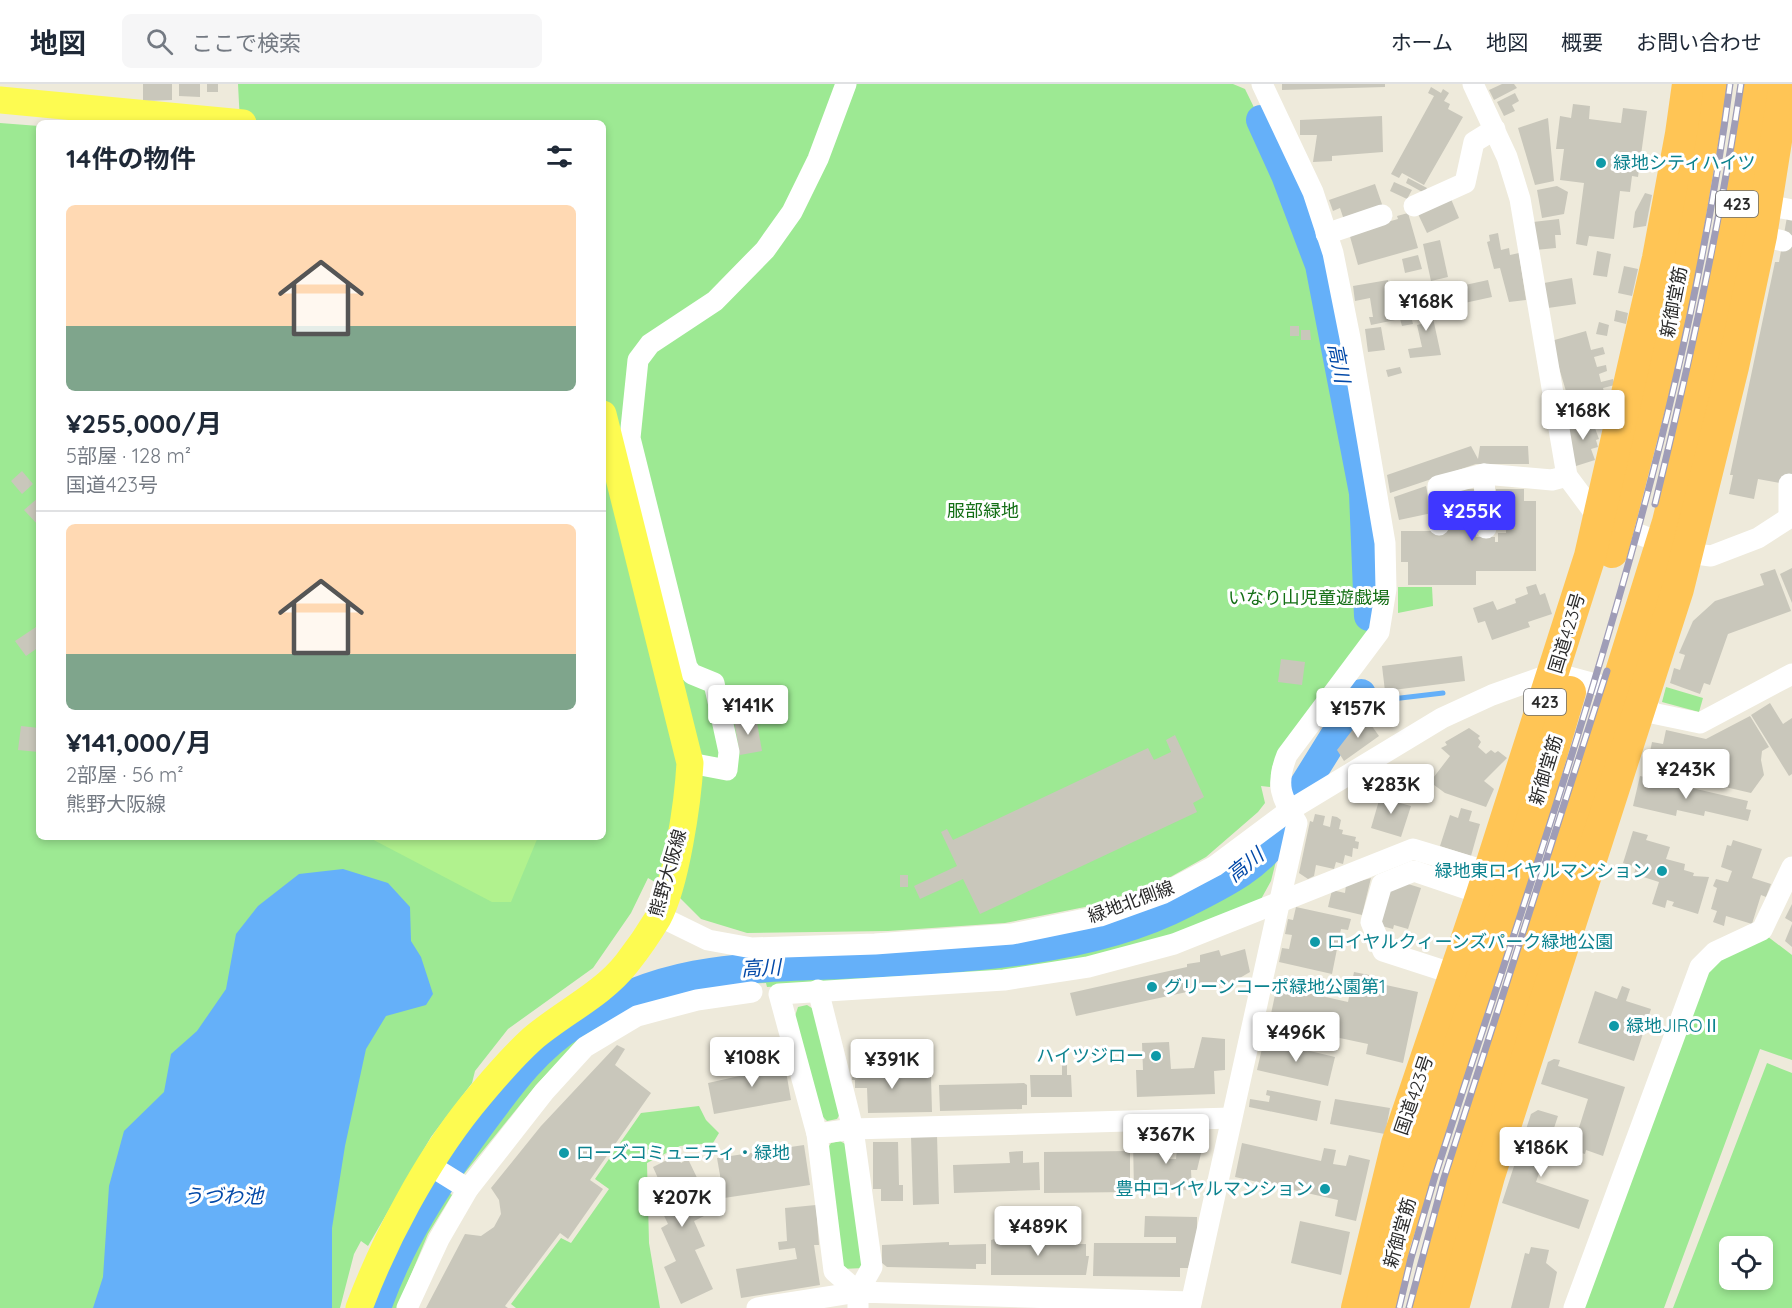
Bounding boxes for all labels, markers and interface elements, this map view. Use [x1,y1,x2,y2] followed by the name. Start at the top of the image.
[122,14,542,68] search box
[30,25,86,60] text: 地図
[143,25,176,58] icon: search
[191,29,301,57] text: ここで検索
[1391,29,1453,55] text: ホーム
[1486,29,1528,55] text: 地図
[1561,29,1603,55] text: 概要
[1636,29,1762,55] text: お問い合わせ
[543,140,576,173] icon: filters
[66,142,195,175] text: 14件の物件
[1613,151,1756,174] place label: 緑地シティハイツ
[1594,156,1608,170] marker: 緑地シティハイツ
[1716,191,1758,217] road number: 423
[267,244,375,352] icon: home
[1655,264,1692,339] street label: 新御堂筋
[1384,281,1468,332] pin: ¥168K
[1399,288,1453,313] text: ¥168K
[1323,341,1356,387] water label: 高川
[1541,390,1625,441] pin: ¥168K
[1556,397,1610,422] text: ¥168K
[66,407,222,440] text: ¥255,000/月
[66,443,191,468] text: 5部屋 · 128 m²
[66,472,158,497] text: 国道423号
[1430,491,1514,542] pin: ¥255K
[1442,498,1502,523] text: ¥255K
[947,499,1019,522] park label: 服部緑地
[267,563,375,671] icon: home
[1228,586,1390,609] park label: いなり山児童遊戯場
[1543,590,1590,676] street label: 国道423号
[706,685,790,736] pin: ¥141K
[1316,688,1400,739] pin: ¥157K
[1524,689,1566,715] road number: 423
[722,692,774,717] text: ¥141K
[1330,695,1386,720] text: ¥157K
[66,726,212,759] text: ¥141,000/月
[1524,732,1567,808] street label: 新御堂筋
[1644,749,1728,800] pin: ¥243K
[1657,756,1715,781] text: ¥243K
[66,762,184,787] text: 2部屋 · 56 m²
[1349,764,1433,815] pin: ¥283K
[1362,771,1420,796] text: ¥283K
[66,791,166,816] text: 熊野大阪線
[644,826,691,919] street label: 熊野大阪線
[1221,841,1270,887] water label: 高川
[1435,859,1650,882] place label: 緑地東ロイヤルマンション
[1655,864,1669,878] marker: 緑地東ロイヤルマンション
[1085,875,1177,928] street label: 緑地北側線
[1327,930,1613,953] place label: ロイヤルクィーンズパーク緑地公園
[1308,935,1322,949] marker: ロイヤルクィーンズパーク緑地公園
[740,954,784,981] water label: 高川
[1164,975,1386,998] place label: グリーンコーポ緑地公園第1
[1145,980,1159,994] marker: グリーンコーポ緑地公園第1
[1254,1012,1338,1063] pin: ¥496K
[1626,1014,1720,1037] place label: 緑地JIROⅡ
[1267,1019,1325,1044] text: ¥496K
[1607,1019,1621,1033] marker: 緑地JIROⅡ
[710,1037,794,1088] pin: ¥108K
[850,1039,934,1090] pin: ¥391K
[724,1044,780,1069] text: ¥108K
[1036,1044,1144,1067] place label: ハイツジロー
[865,1046,919,1071] text: ¥391K
[1149,1049,1163,1063] marker: ハイツジロー
[1389,1052,1438,1138] street label: 国道423号
[1124,1114,1208,1165] pin: ¥367K
[1137,1121,1195,1146] text: ¥367K
[1499,1127,1583,1178] pin: ¥186K
[1514,1134,1568,1159] text: ¥186K
[576,1141,790,1164] place label: ローズコミュニティ・緑地
[557,1146,571,1160] marker: ローズコミュニティ・緑地
[640,1177,724,1228] pin: ¥207K
[1116,1177,1313,1200] place label: 豊中ロイヤルマンション
[1318,1182,1332,1196] marker: 豊中ロイヤルマンション
[183,1183,265,1208] water label: うづわ池
[653,1184,711,1209] text: ¥207K
[1379,1195,1420,1271] street label: 新御堂筋
[996,1206,1080,1257] pin: ¥489K
[1008,1213,1068,1238] text: ¥489K
[1719,1236,1773,1290] map controls
[1719,1236,1773,1290] button: locate

